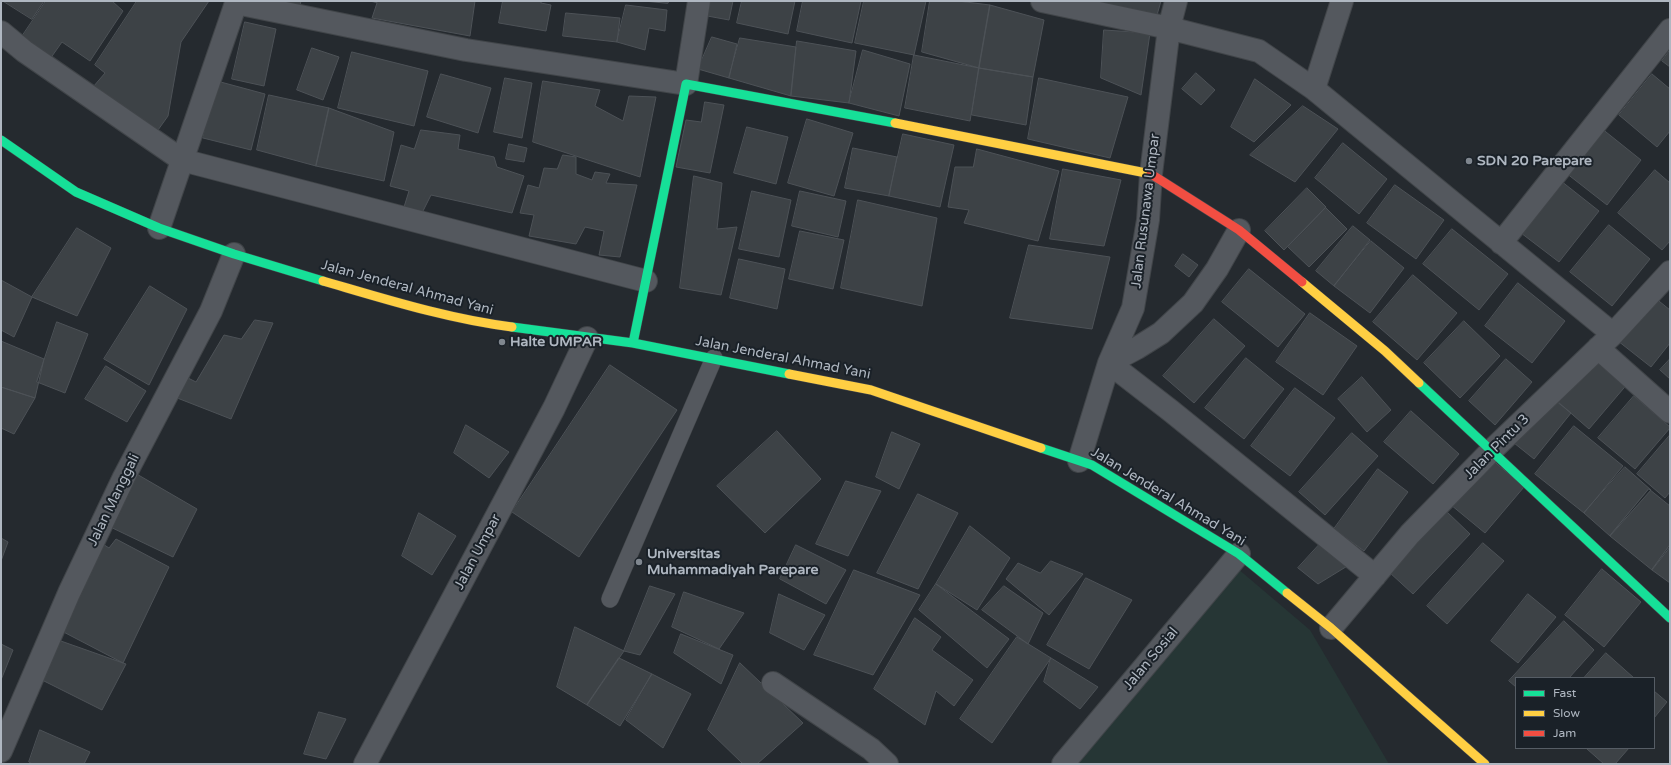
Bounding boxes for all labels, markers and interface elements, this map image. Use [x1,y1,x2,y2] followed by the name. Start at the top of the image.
[1128,133,1164,289] street label: Jalan Rusunawa Umpar
[1477,153,1592,169] place label: SDN 20 Parepare
[1464,156,1474,166] marker: SDN 20 Parepare
[319,257,495,319] street label: Jalan Jenderal Ahmad Yani
[694,333,872,383] street label: Jalan Jenderal Ahmad Yani
[510,334,602,350] place label: Halte UMPAR
[497,337,507,347] marker: Halte UMPAR
[1461,411,1533,483] street label: Jalan Pintu 3
[1087,444,1249,550] street label: Jalan Jenderal Ahmad Yani
[84,451,144,549] street label: Jalan Manggali
[451,511,505,593] street label: Jalan Umpar
[647,546,818,578] place label: Universitas Muhammadiyah Parepare
[634,557,644,567] marker: Universitas Muhammadiyah Parepare
[1120,624,1182,694] street label: Jalan Sosial
[1515,677,1655,749] legend
[1553,686,1576,700] text: Fast
[1553,706,1580,720] text: Slow
[1553,726,1576,740] text: Jam

